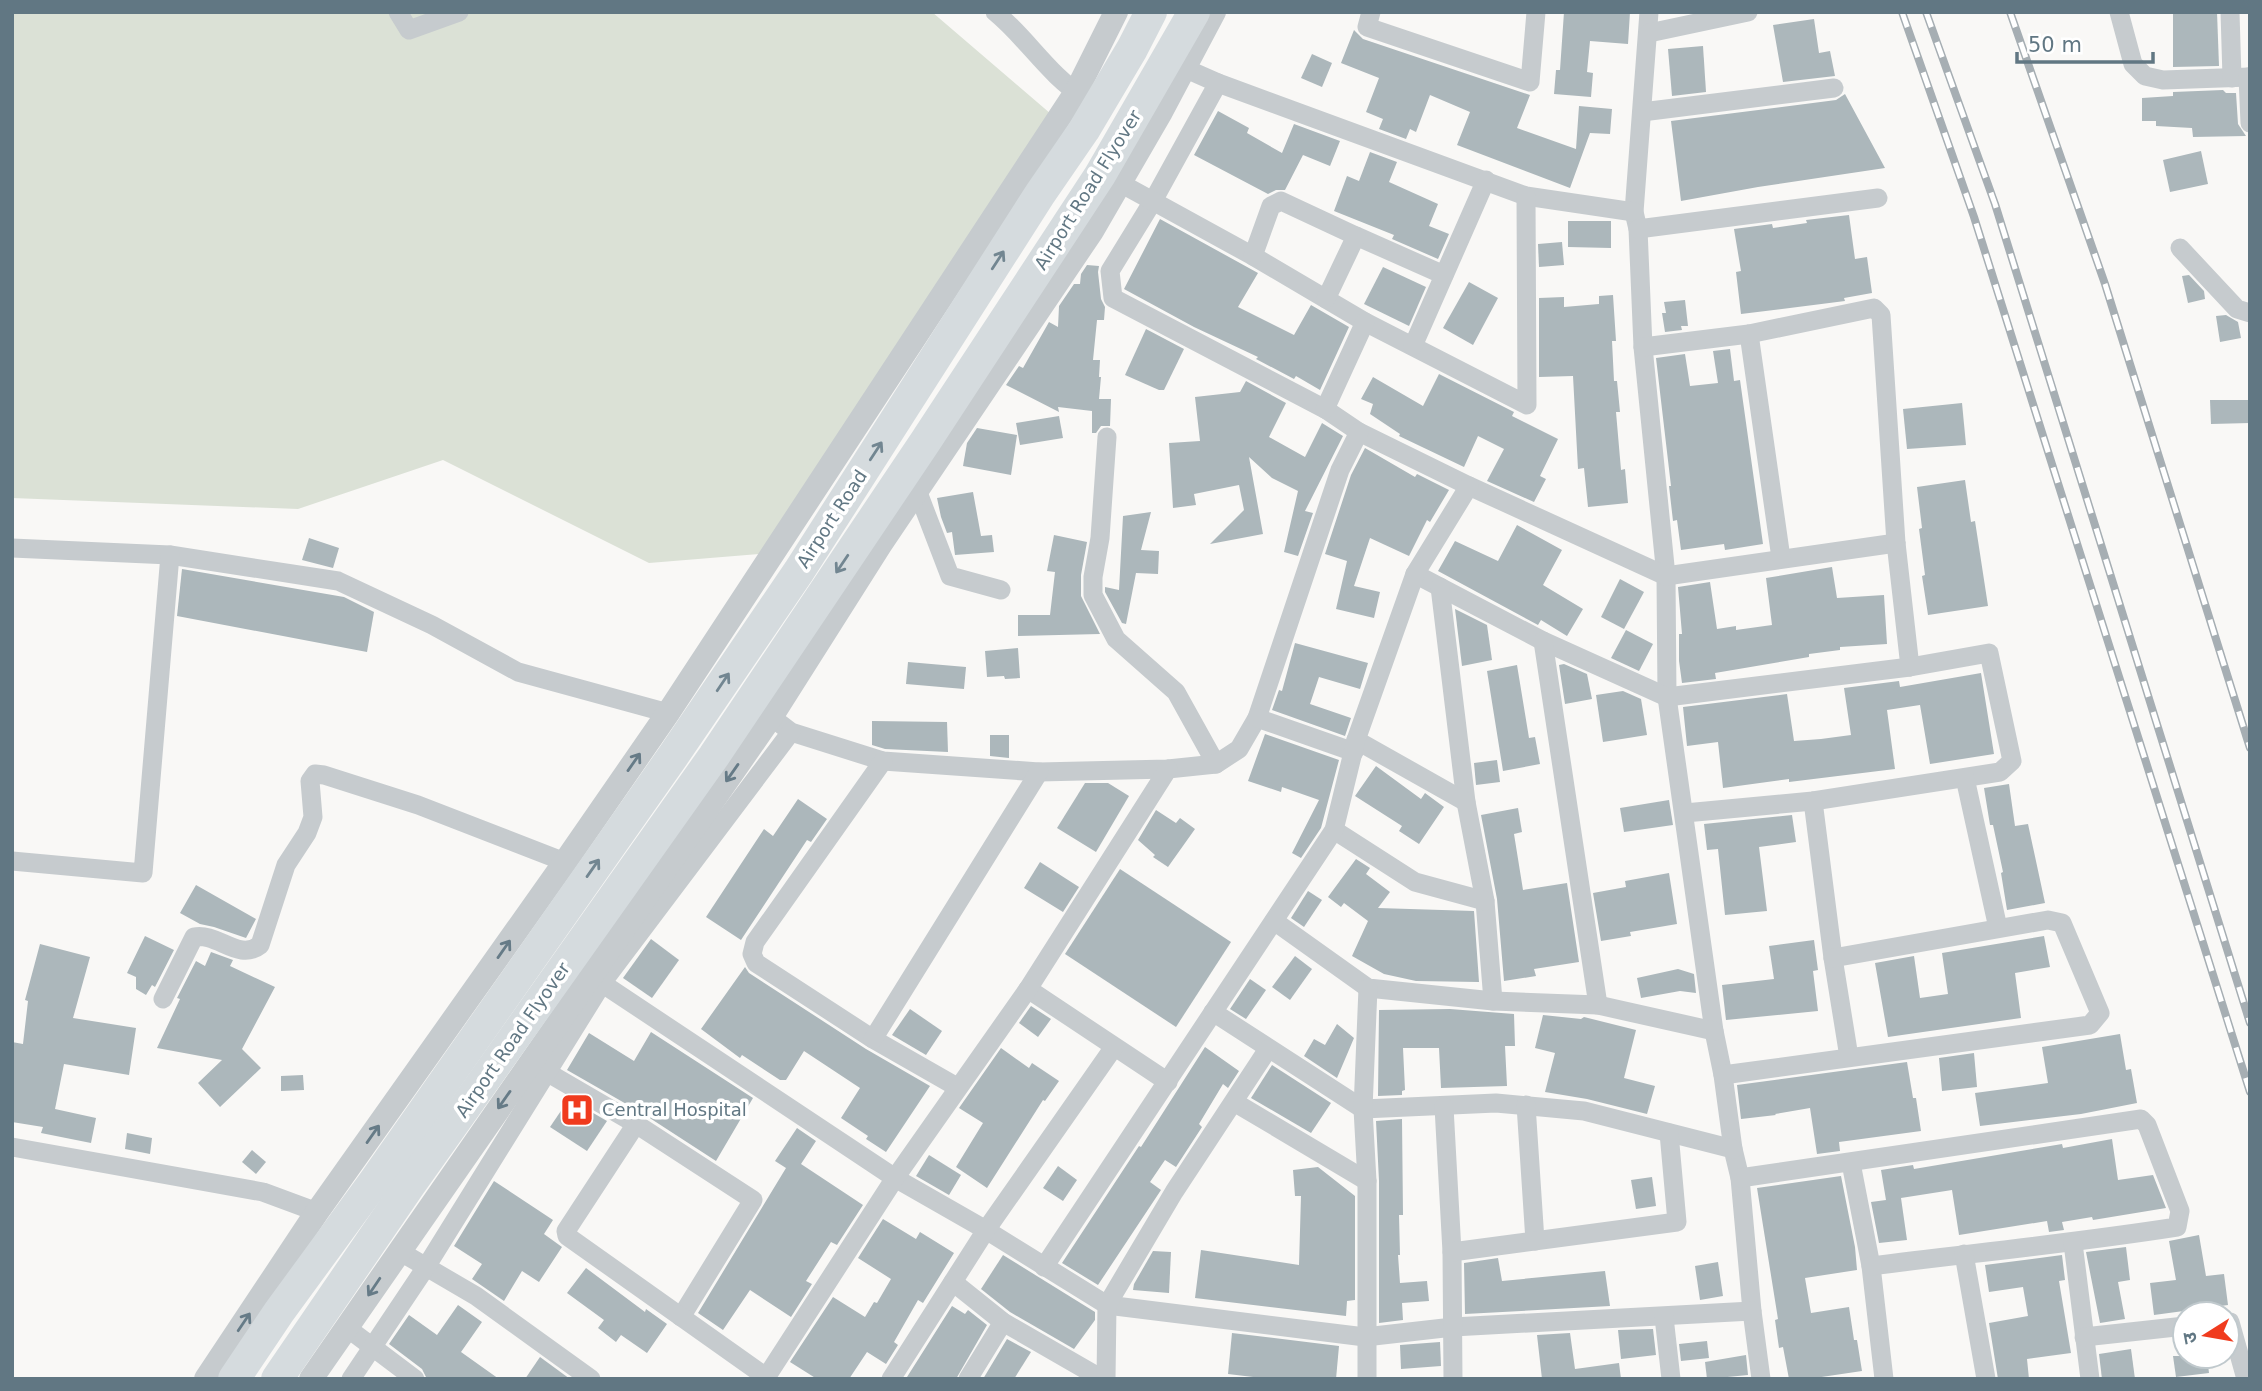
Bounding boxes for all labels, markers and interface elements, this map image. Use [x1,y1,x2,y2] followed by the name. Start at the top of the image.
[2017,21,2154,65] scale bar
[2028,33,2082,57] text: 50 m
[1030,105,1146,273] street label: Airport Road Flyover
[992,250,1006,270] one-way arrow
[869,442,883,462] one-way arrow
[792,466,871,572] street label: Airport Road
[835,554,849,573] one-way arrow
[716,673,731,692] one-way arrow
[627,753,641,772] one-way arrow
[725,763,739,782] one-way arrow
[586,859,600,878] one-way arrow
[497,940,511,959] one-way arrow
[451,958,574,1121] street label: Airport Road Flyover
[497,1090,511,1109] one-way arrow
[558,1091,596,1129] hospital icon: Central Hospital
[602,1099,747,1120] place label: Central Hospital
[366,1125,380,1144] one-way arrow
[367,1277,381,1296] one-way arrow
[2171,1300,2241,1370] north arrow
[237,1313,251,1332] one-way arrow
[2177,1330,2201,1346] text: उ

